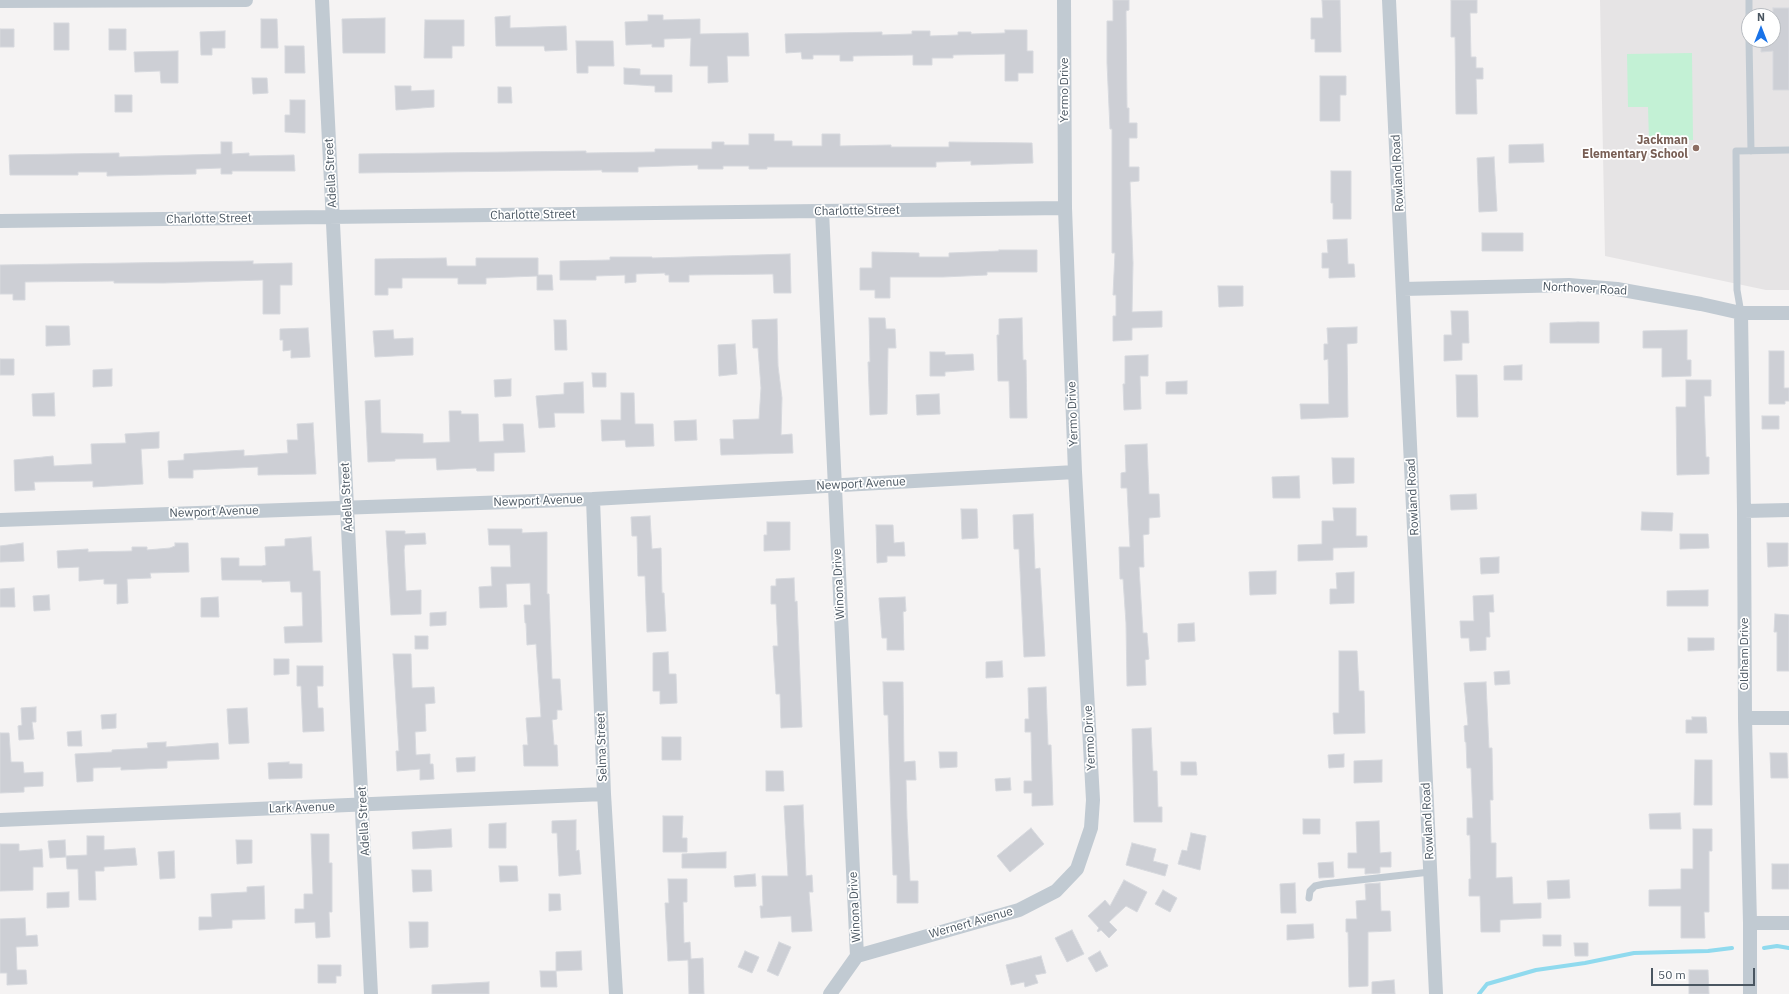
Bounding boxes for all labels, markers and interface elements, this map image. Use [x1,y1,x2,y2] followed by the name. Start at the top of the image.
[1741,8,1781,48] north arrow
[1757,10,1765,24] text: N
[1058,57,1072,123] street label: Yermo Drive
[1389,134,1407,212] street label: Rowland Road
[1582,134,1688,162] place label: Jackman Elementary School
[322,138,340,208] street label: Adella Street
[1691,143,1701,153] marker: Jackman Elementary School
[814,203,900,219] street label: Charlotte Street
[490,207,576,223] street label: Charlotte Street
[166,211,252,227] street label: Charlotte Street
[1542,280,1628,298] street label: Northover Road
[1065,381,1081,447] street label: Yermo Drive
[1404,458,1422,536] street label: Rowland Road
[338,462,356,532] street label: Adella Street
[816,474,906,494] street label: Newport Avenue
[493,492,583,510] street label: Newport Avenue
[169,503,259,521] street label: Newport Avenue
[830,548,848,620] street label: Winona Drive
[1738,617,1752,691] street label: Oldham Drive
[1081,705,1099,771] street label: Yermo Drive
[594,712,610,782] street label: Selma Street
[1419,782,1437,860] street label: Rowland Road
[355,786,373,856] street label: Adella Street
[269,800,335,816] street label: Lark Avenue
[846,871,864,943] street label: Winona Drive
[927,904,1015,942] street label: Wernert Avenue
[1653,960,1757,986] scale bar
[1658,967,1686,982] text: 50 m

